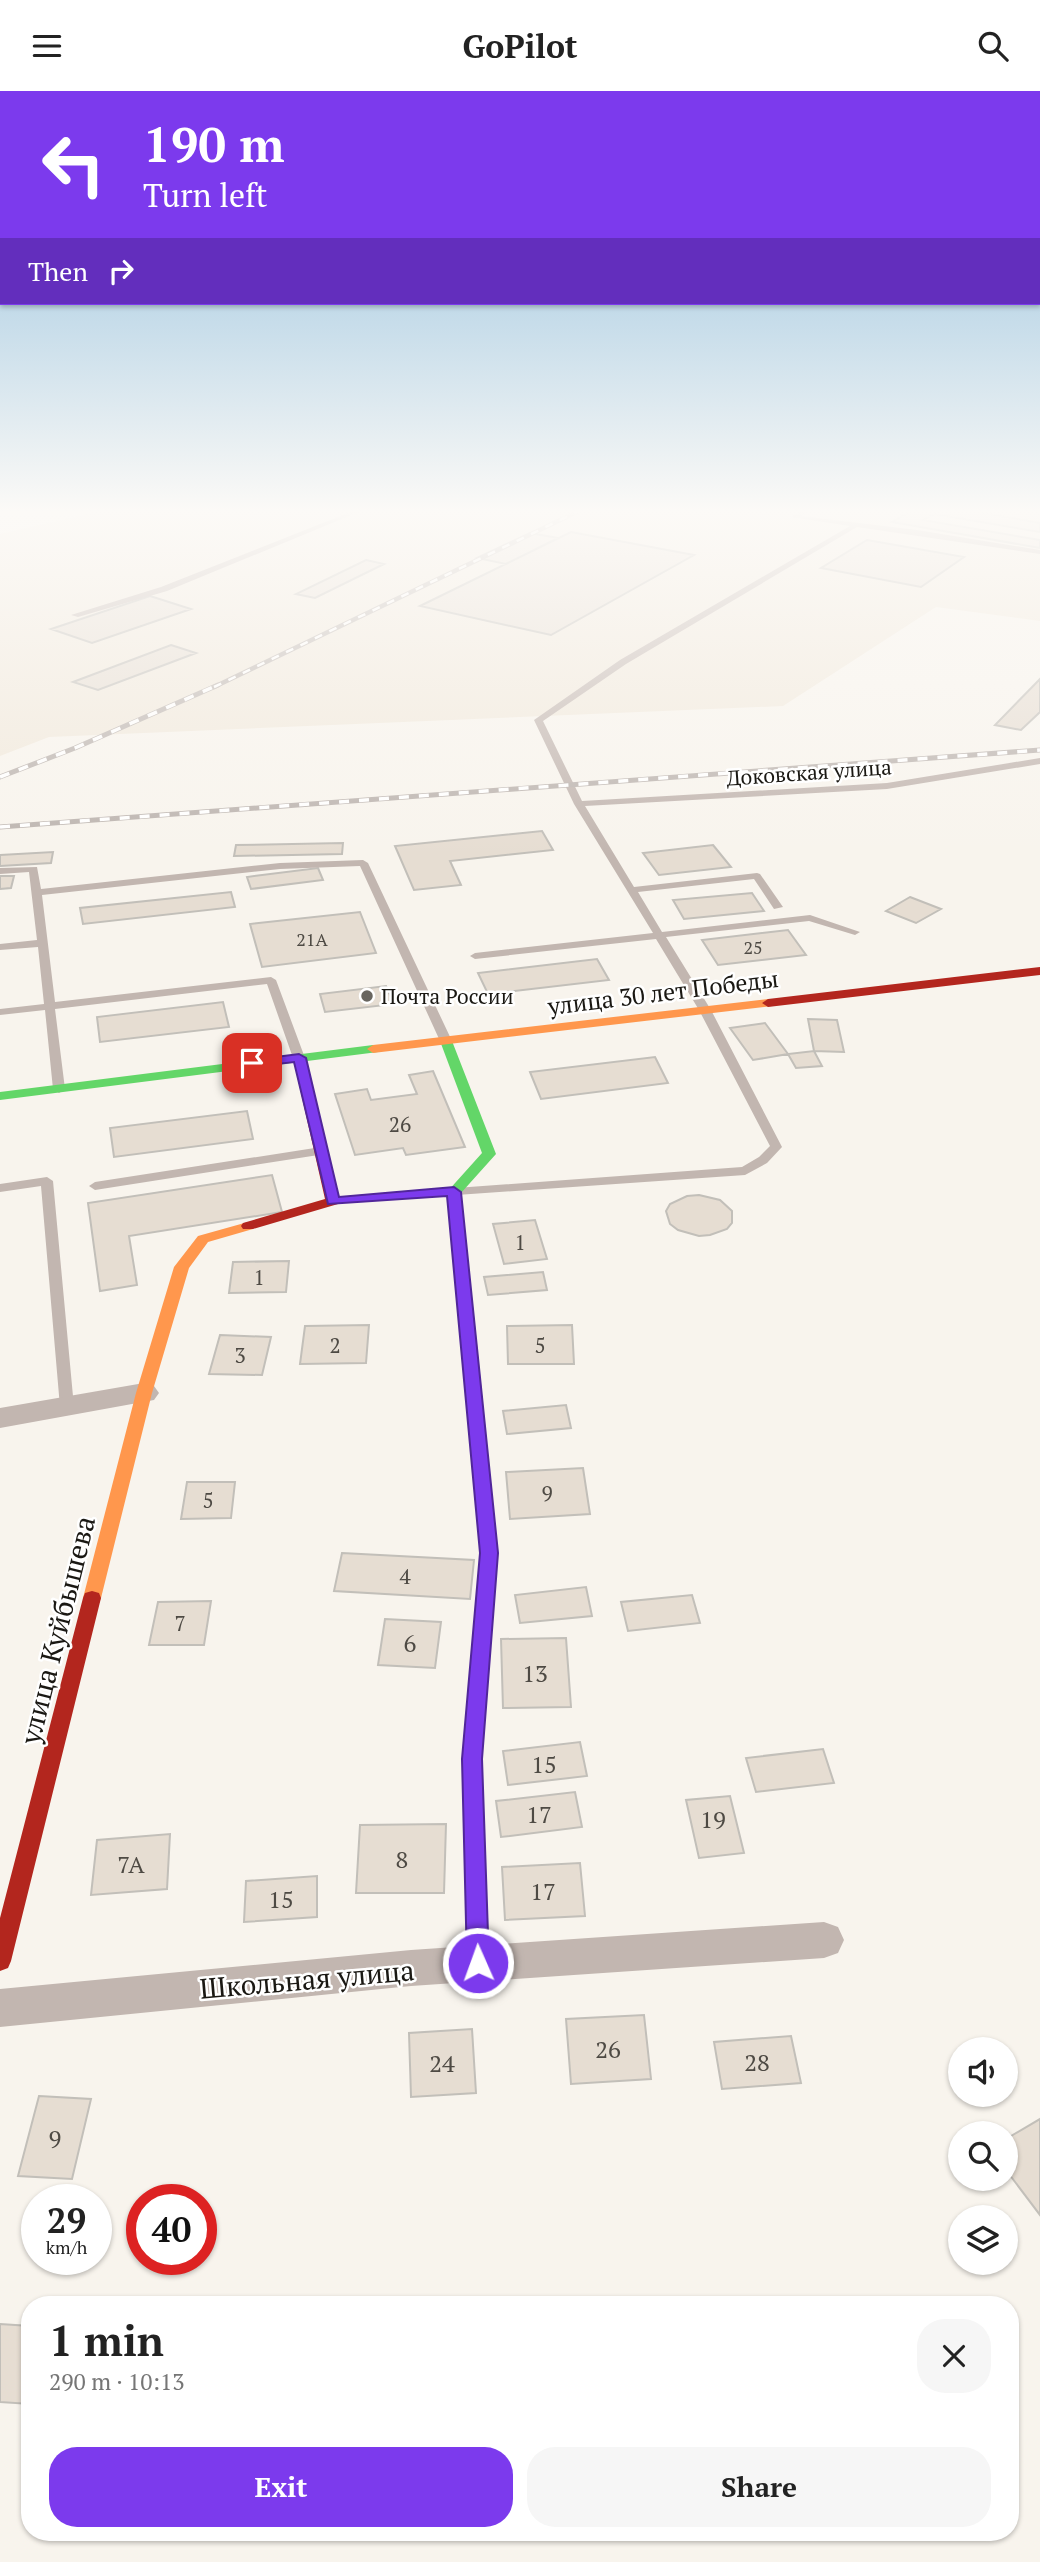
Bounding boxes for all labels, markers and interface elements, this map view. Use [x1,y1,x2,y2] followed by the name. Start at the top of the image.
[462,25,578,67] text: GoPilot
[28,27,66,65] icon: menu
[974,27,1012,65] icon: search
[143,111,285,176] text: 190 m
[28,119,119,210] icon: left
[143,174,267,216] text: Turn left
[102,252,140,290] icon: right
[28,254,88,288] text: Then
[726,752,893,792] street label: Доковская улица
[296,927,328,951] house number: 21А
[743,935,763,959] house number: 25
[545,962,780,1022] street label: улица 30 лет Победы
[381,982,514,1010] place label: Почта России
[359,988,375,1004] marker: Почта России
[222,1033,282,1093] pin
[233,1044,271,1082] icon: arrive
[389,1110,411,1138] house number: 26
[514,1228,526,1256] house number: 1
[253,1263,265,1291] house number: 1
[329,1331,341,1359] house number: 2
[534,1331,546,1359] house number: 5
[234,1341,246,1369] house number: 3
[541,1479,553,1507] house number: 9
[202,1486,214,1514] house number: 5
[11,1512,103,1749] street label: улица Куйбышева
[399,1562,411,1590] house number: 4
[174,1609,186,1637] house number: 7
[404,1627,417,1659] house number: 6
[522,1657,548,1689] house number: 13
[531,1748,557,1780] house number: 15
[526,1798,552,1830] house number: 17
[700,1803,726,1835] house number: 19
[396,1843,408,1875] house number: 8
[117,1848,145,1880] house number: 7А
[530,1875,556,1907] house number: 17
[268,1883,294,1915] house number: 15
[441,1926,515,2000] position arrow
[198,1951,416,2007] street label: Школьная улица
[595,2033,621,2065] house number: 26
[948,2037,1018,2275] map controls
[948,2037,1018,2107] button: sound
[744,2046,770,2078] house number: 28
[429,2047,455,2079] house number: 24
[948,2121,1018,2191] button: search
[49,2122,61,2154] house number: 9
[126,2184,217,2275] speed limit sign: 40
[47,2197,86,2243] text: 29
[948,2205,1018,2275] button: layers
[46,2235,87,2259] text: km/h
[49,2312,164,2368] text: 1 min
[917,2319,991,2393] button: close
[49,2366,184,2397] text: 290 m · 10:13
[49,2447,513,2527] button: Exit
[527,2447,991,2527] button: Share

